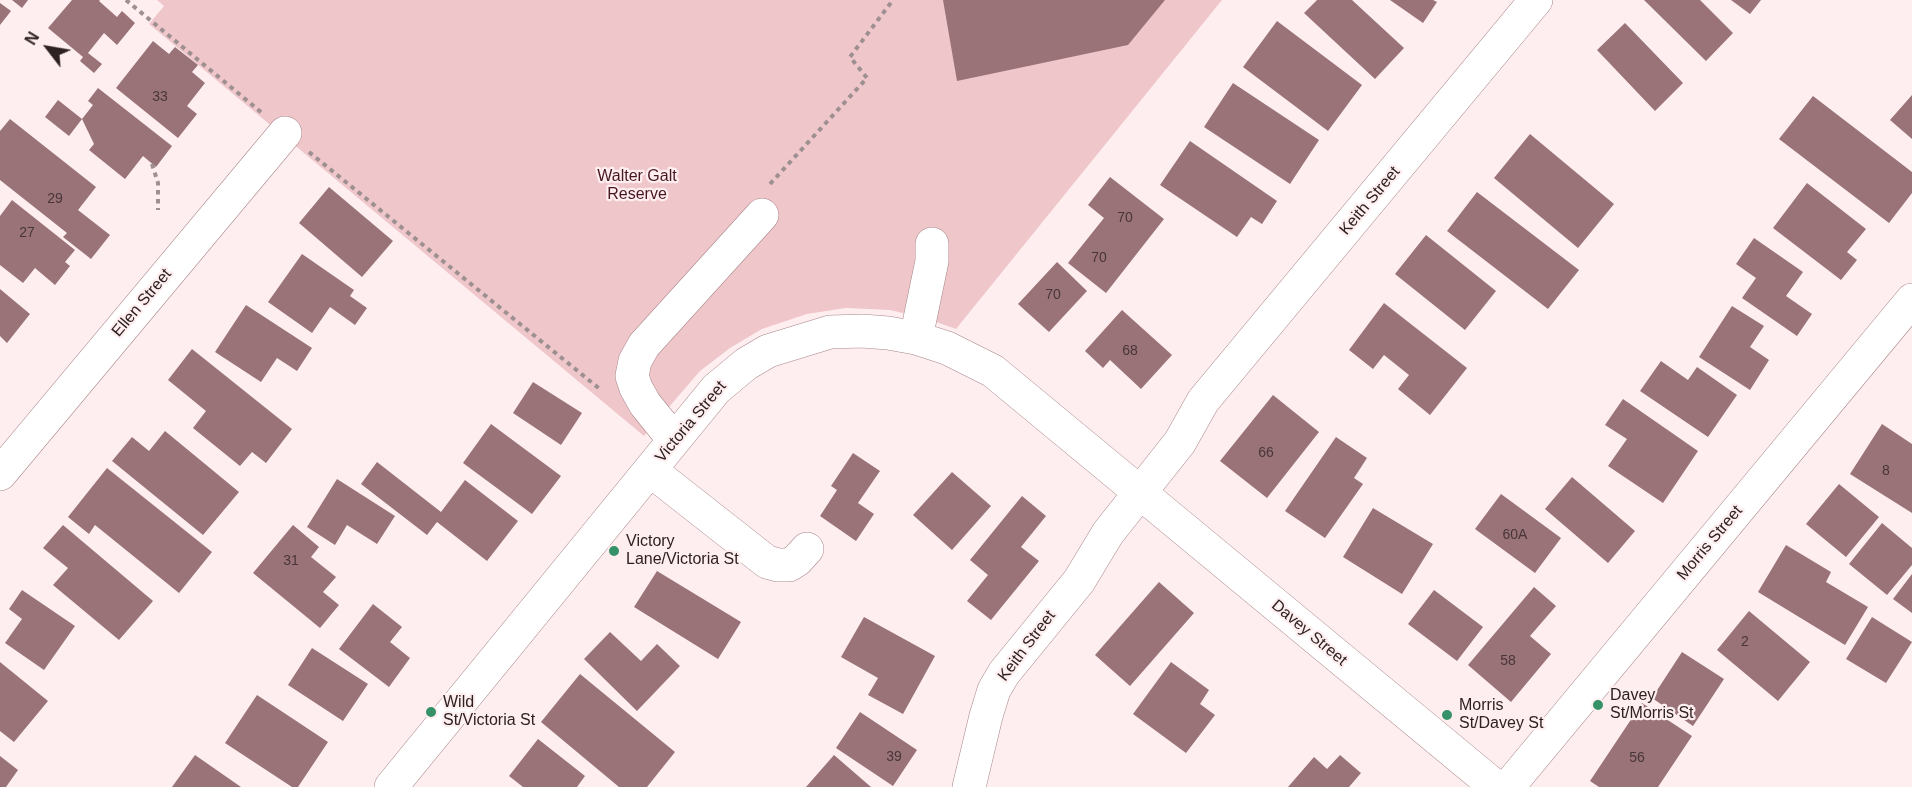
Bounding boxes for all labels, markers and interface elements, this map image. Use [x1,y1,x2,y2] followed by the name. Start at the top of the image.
[18,18,78,78] north arrow
[22,29,42,48] text: N
[152,89,168,105] house number: 33
[1336,163,1404,239] street label: Keith Street
[597,167,677,205] park label: Walter Galt Reserve
[47,191,63,207] house number: 29
[1117,210,1133,226] house number: 70
[19,225,35,241] house number: 27
[1091,250,1107,266] house number: 70
[108,265,176,341] street label: Ellen Street
[1045,287,1061,303] house number: 70
[1122,343,1138,359] house number: 68
[651,377,731,467] street label: Victoria Street
[1258,445,1274,461] house number: 66
[1882,463,1890,479] house number: 8
[1673,502,1747,584] street label: Morris Street
[1503,527,1527,543] house number: 60A
[626,532,739,570] place label: Victory Lane/Victoria St
[607,544,621,558] marker: Victory Lane/Victoria St
[283,553,299,569] house number: 31
[1267,596,1351,670] street label: Davey Street
[994,607,1060,685] street label: Keith Street
[1741,634,1749,650] house number: 2
[1500,653,1516,669] house number: 58
[1610,686,1694,724] place label: Davey St/Morris St
[443,693,535,731] place label: Wild St/Victoria St
[1459,696,1543,734] place label: Morris St/Davey St
[1591,698,1605,712] marker: Davey St/Morris St
[424,705,438,719] marker: Wild St/Victoria St
[1440,708,1454,722] marker: Morris St/Davey St
[886,749,902,765] house number: 39
[1629,750,1645,766] house number: 56

